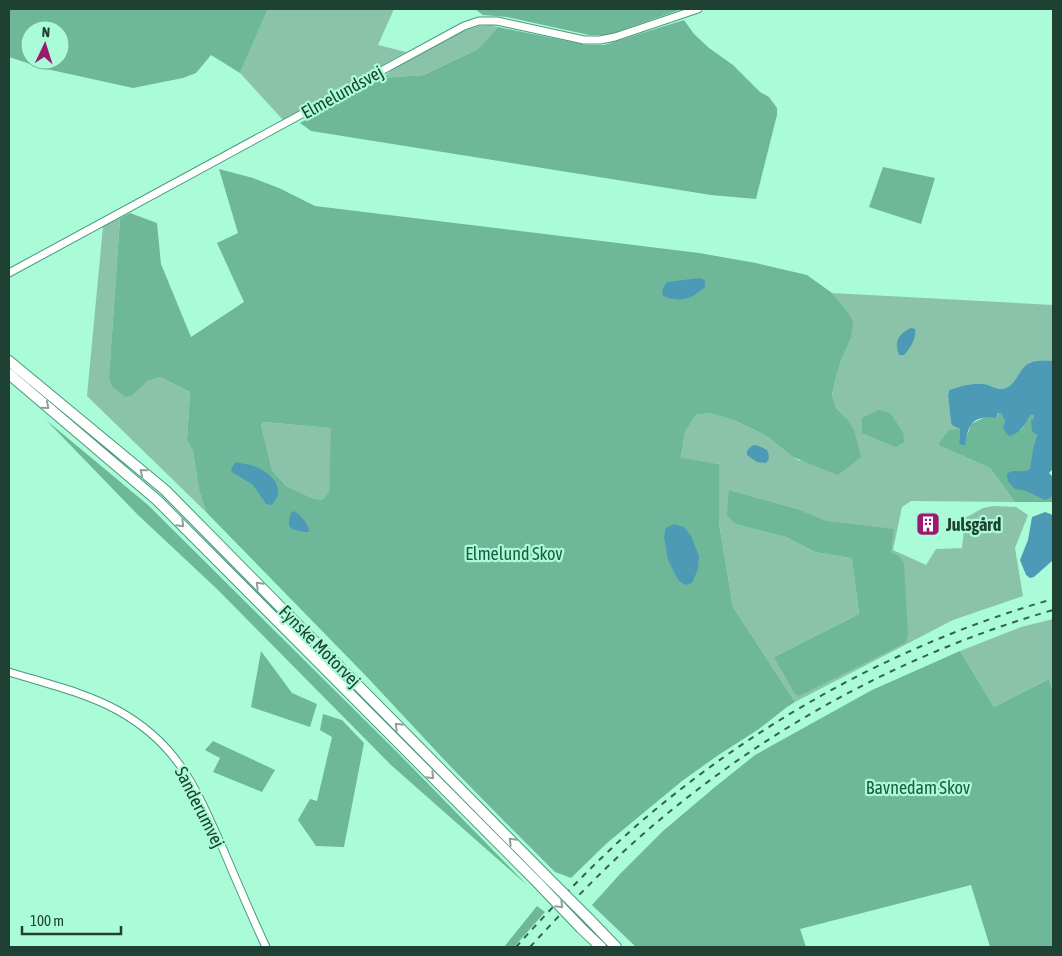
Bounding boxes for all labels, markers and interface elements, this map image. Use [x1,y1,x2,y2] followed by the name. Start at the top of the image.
[20,20,70,70] north arrow
[41,24,51,40] text: N
[297,61,387,123] street label: Elmelundsvej
[40,400,49,408] one-way arrow
[140,469,149,477] one-way arrow
[915,511,941,537] building icon: Julsgård
[945,514,1001,535] place label: Julsgård
[176,518,185,527] one-way arrow
[465,543,563,564] park label: Elmelund Skov
[256,582,265,591] one-way arrow
[275,601,365,691] street label: Fynske Motorvej
[395,723,404,732] one-way arrow
[171,763,229,851] street label: Sanderumvej
[426,770,435,779] one-way arrow
[866,777,970,798] park label: Bavnedam Skov
[509,838,518,847] one-way arrow
[554,900,563,909] one-way arrow
[22,904,121,936] scale bar
[30,912,64,929] text: 100 m

